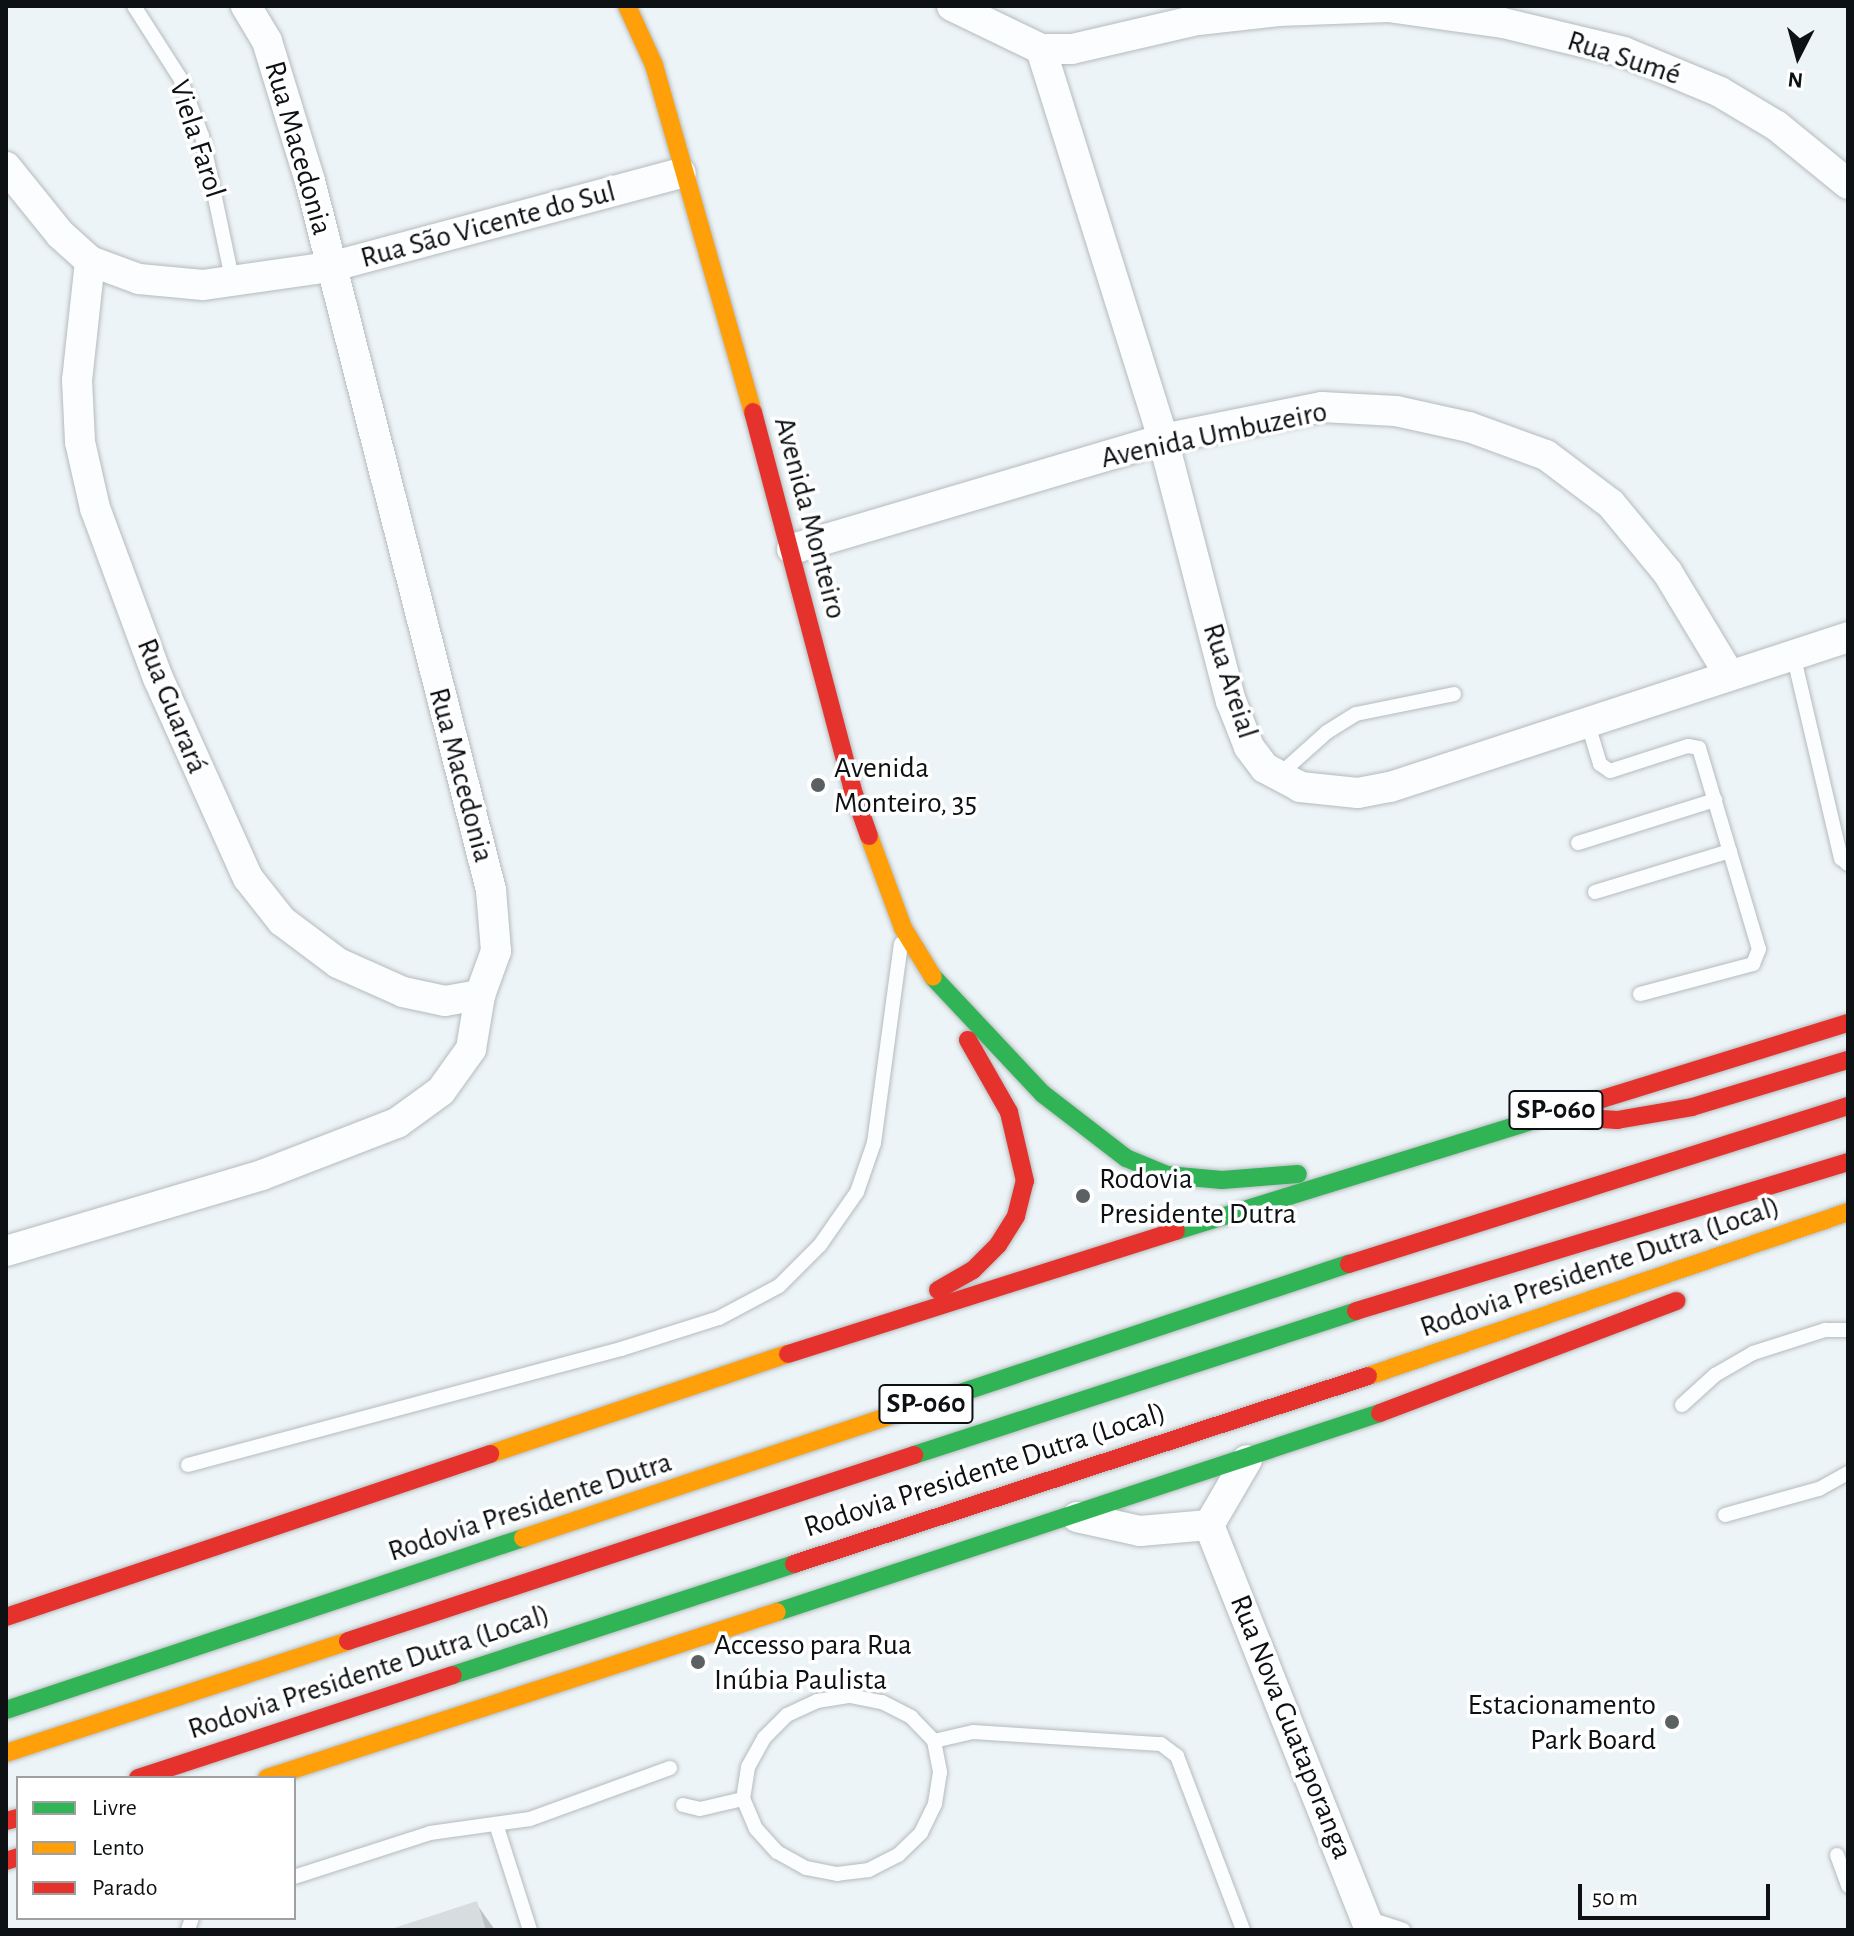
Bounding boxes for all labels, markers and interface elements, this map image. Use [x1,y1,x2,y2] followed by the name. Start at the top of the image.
[1758,16,1838,96] north arrow
[1563,23,1685,93] street label: Rua Sumé
[256,57,340,239] street label: Rua Macedonia
[1787,68,1804,92] text: N
[161,76,233,202] street label: Viela Farol
[357,174,619,276] street label: Rua São Vicente do Sul
[1098,393,1330,477] street label: Avenida Umbuzeiro
[766,413,854,623] street label: Avenida Monteiro
[1194,619,1266,743] street label: Rua Areial
[129,633,215,779] street label: Rua Guarará
[420,684,502,866] street label: Rua Macedonia
[834,750,977,820] place label: Avenida Monteiro, 35
[809,776,827,794] marker: Avenida Monteiro, 35
[1508,1086,1604,1134] road number: SP-060
[1099,1161,1296,1232] place label: Rodovia Presidente Dutra
[1074,1187,1092,1205] marker: Rodovia Presidente Dutra
[1415,1188,1785,1346] street label: Rodovia Presidente Dutra (Local)
[878,1380,974,1428] road number: SP-060
[800,1394,1170,1546] street label: Rodovia Presidente Dutra (Local)
[384,1444,676,1570] street label: Rodovia Presidente Dutra
[1222,1590,1360,1864] street label: Rua Nova Guataporanga
[184,1596,554,1748] street label: Rodovia Presidente Dutra (Local)
[714,1627,912,1698] place label: Accesso para Rua Inúbia Paulista
[689,1653,707,1671] marker: Accesso para Rua Inúbia Paulista
[1468,1687,1656,1758] place label: Estacionamento Park Board
[1663,1713,1681,1731] marker: Estacionamento Park Board
[16,1776,296,1920] legend
[92,1796,137,1820] text: Livre
[92,1836,144,1860] text: Lento
[1582,1868,1774,1918] scale bar
[92,1876,158,1900] text: Parado
[1592,1886,1638,1910] text: 50 m

